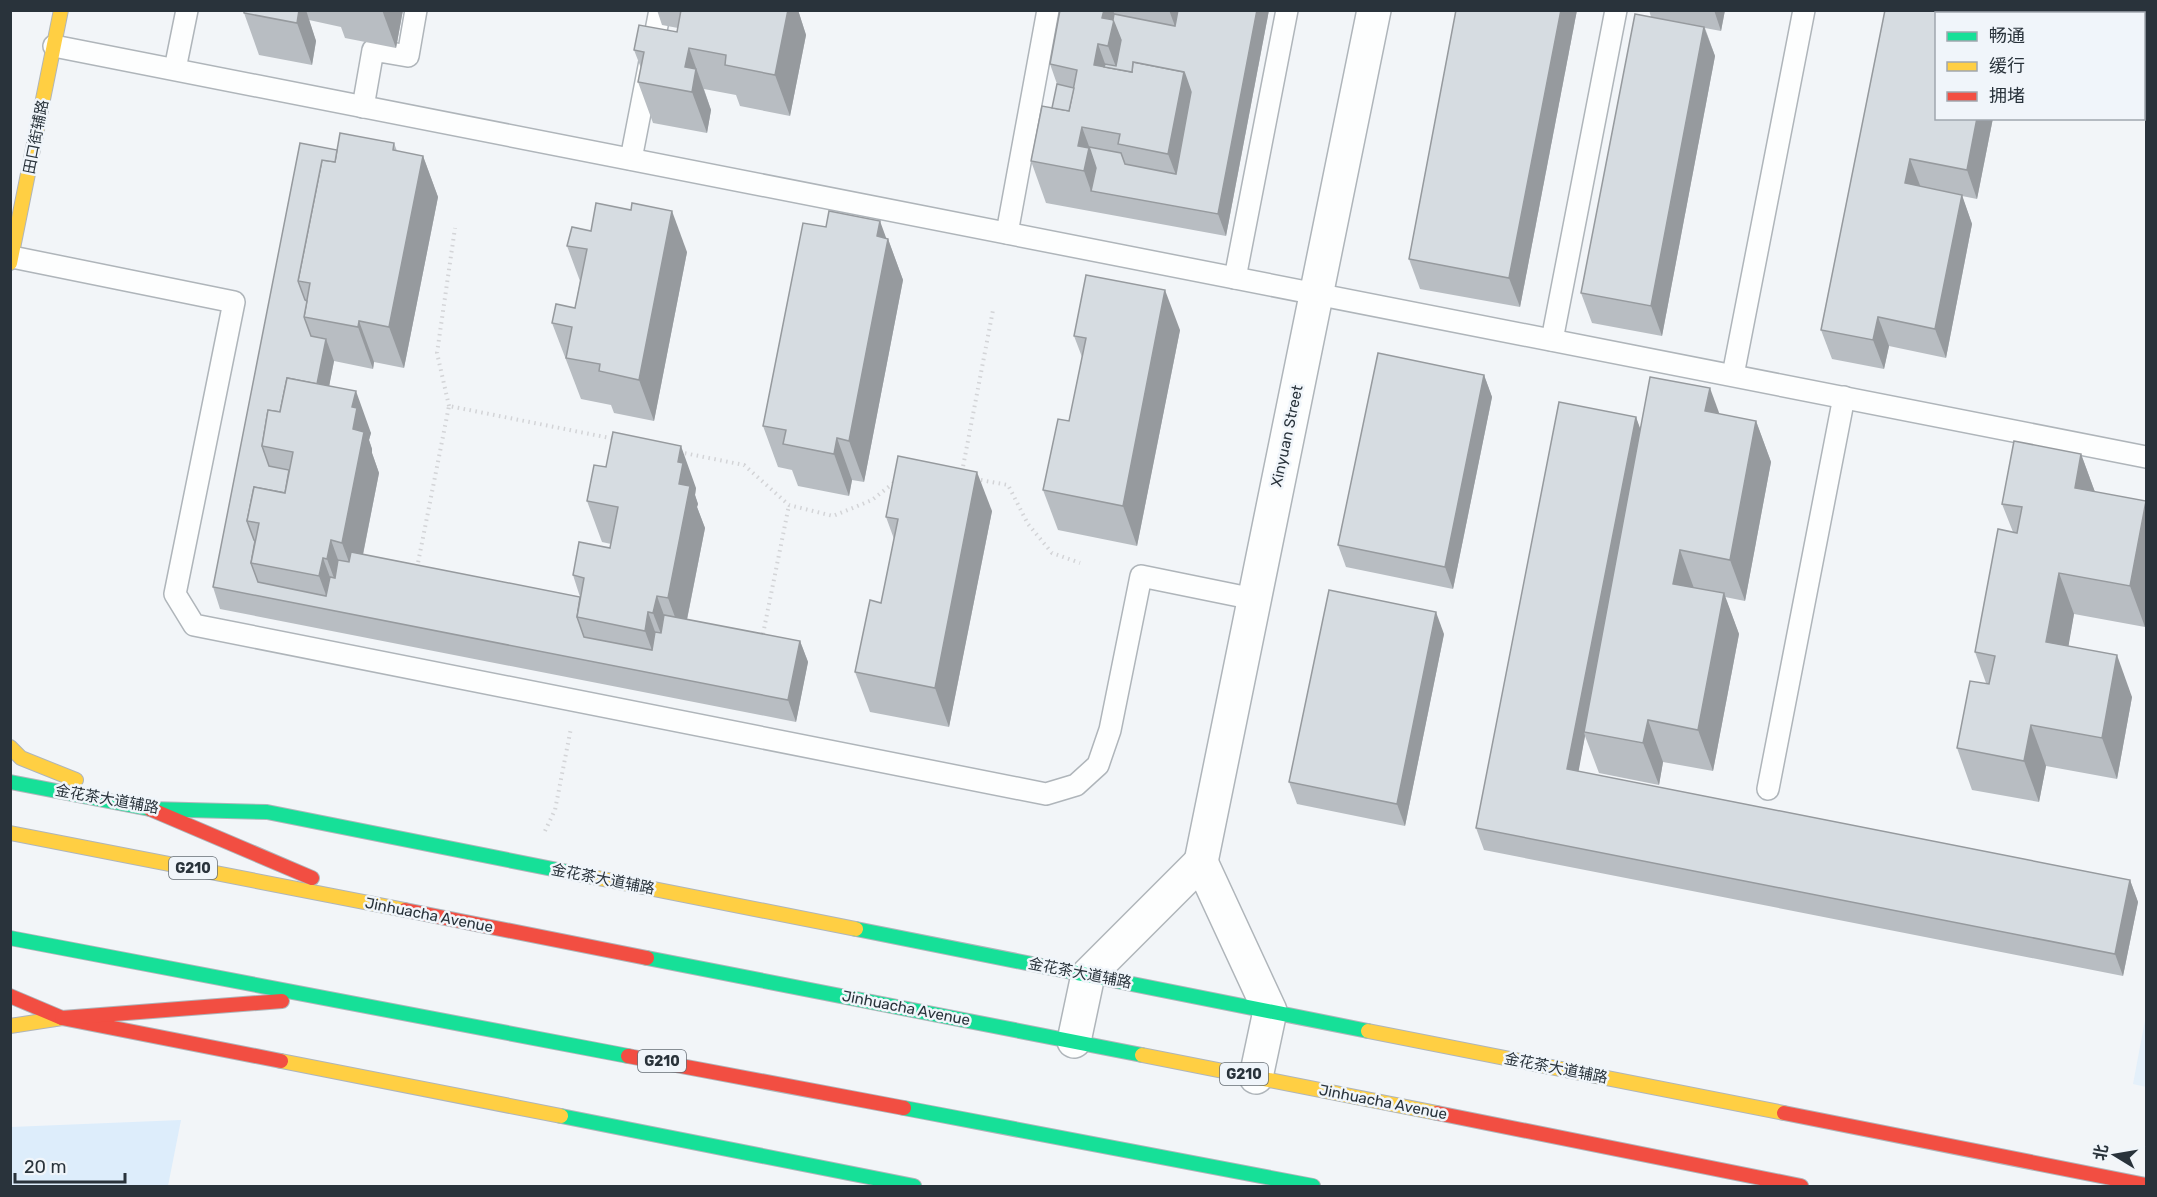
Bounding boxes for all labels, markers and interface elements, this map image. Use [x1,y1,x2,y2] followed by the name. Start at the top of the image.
[1935,12,2145,120] legend
[1989,25,2025,47] text: 畅通
[1989,55,2025,77] text: 缓行
[1989,85,2025,107] text: 拥堵
[20,98,52,176] street label: 田口街辅路
[1267,383,1307,489] street label: Xinyuan Street
[54,781,160,817] street label: 金花茶大道辅路
[169,857,217,879] road number: G210
[550,860,656,898] street label: 金花茶大道辅路
[363,894,495,936] street label: Jinhuacha Avenue
[1027,954,1133,992] street label: 金花茶大道辅路
[840,987,972,1029] street label: Jinhuacha Avenue
[1503,1049,1609,1087] street label: 金花茶大道辅路
[638,1050,686,1072] road number: G210
[1220,1063,1268,1085] road number: G210
[1317,1081,1449,1123] street label: Jinhuacha Avenue
[2085,1125,2145,1185] north arrow
[2090,1143,2112,1162] text: 北
[15,1146,124,1184] scale bar
[24,1156,66,1178] text: 20 m

